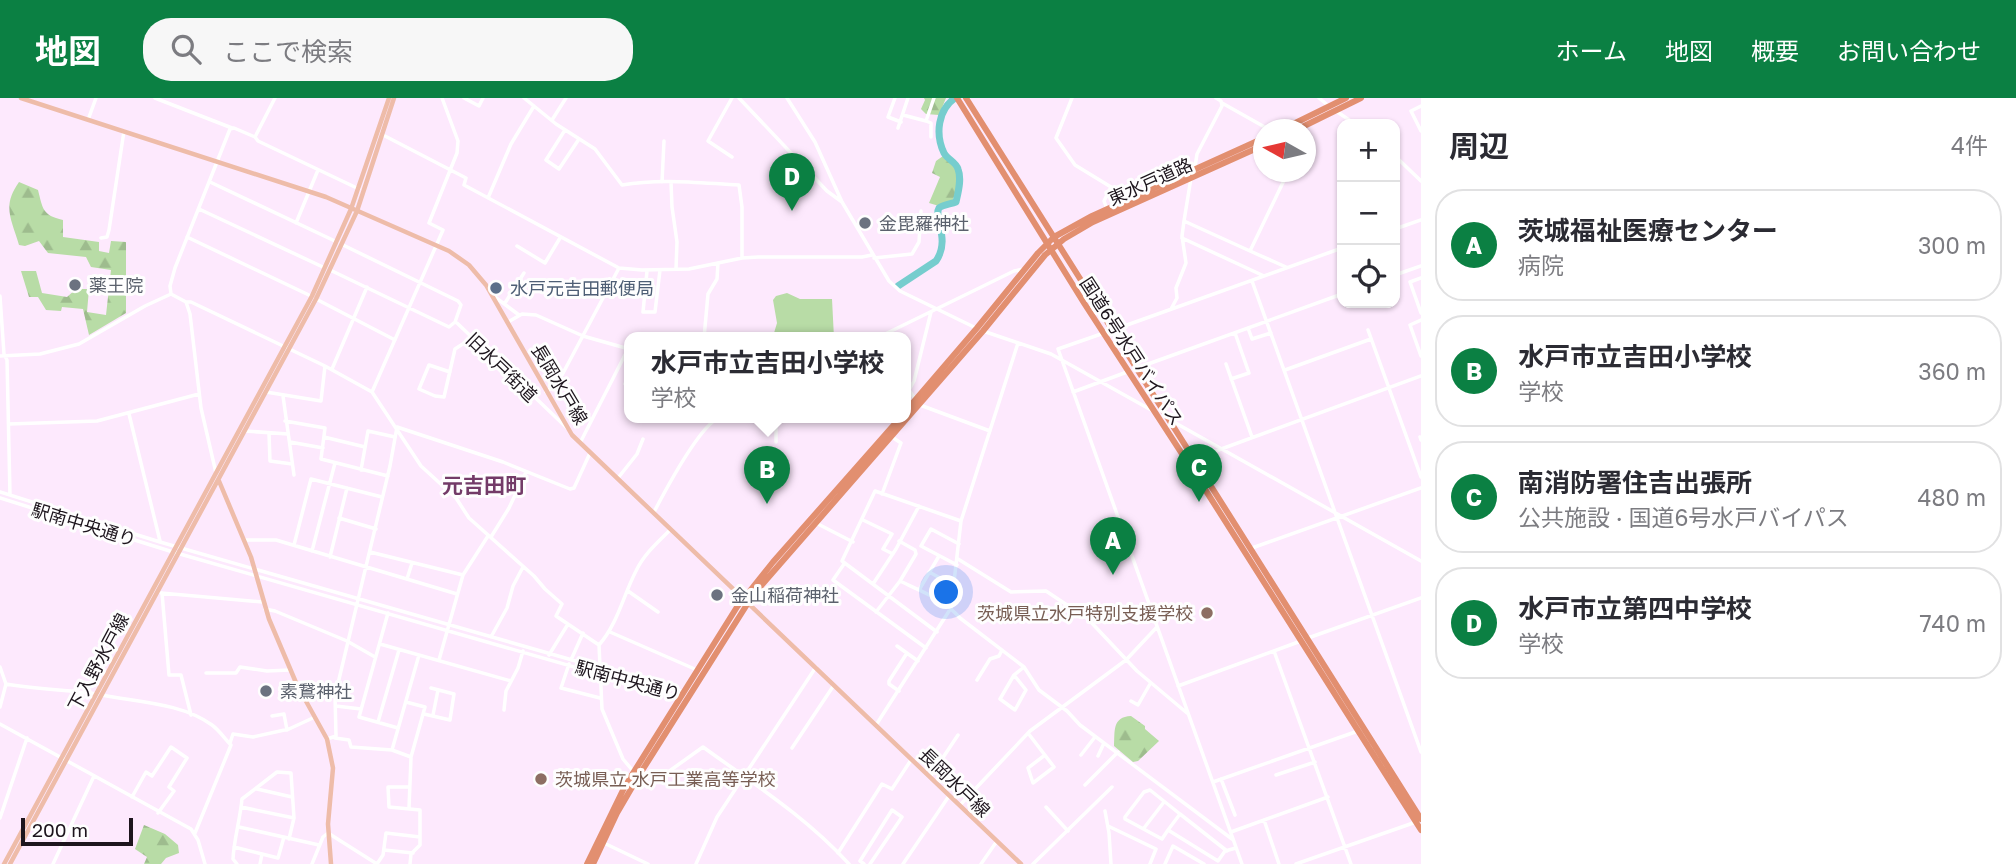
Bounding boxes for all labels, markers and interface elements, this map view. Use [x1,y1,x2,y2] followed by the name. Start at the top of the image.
[143,18,633,81] search box
[167,30,205,68] icon: search
[35,31,101,70] text: 地図
[223,36,353,67] text: ここで検索
[1556,36,1627,65] text: ホーム
[1665,36,1713,65] text: 地図
[1751,36,1799,65] text: 概要
[1837,36,1981,65] text: お問い合わせ
[1253,119,1316,182] north arrow
[1337,119,1400,308] map controls
[1337,119,1400,182] button: +
[1449,128,1509,164] text: 周辺
[1951,131,1988,159] text: 4件
[769,153,815,211] pin: D
[1104,153,1196,209] street label: 東水戸道路
[1337,182,1400,245] button: −
[879,212,969,234] place label: 金毘羅神社
[857,215,873,231] marker: 金毘羅神社
[1518,215,1778,246] text: 茨城福祉医療センター
[1466,231,1482,259] text: A
[1918,231,1986,259] text: 300 m
[1337,245,1400,308] button: locate
[1518,251,1564,279] text: 病院
[1076,273,1188,429] street label: 国道6号水戸バイパス
[89,274,143,296] place label: 薬王院
[67,277,83,293] marker: 薬王院
[510,277,654,299] place label: 水戸元吉田郵便局
[488,280,504,296] marker: 水戸元吉田郵便局
[462,328,542,406] street label: 旧水戸街道
[624,332,911,423] popup
[527,340,593,428] street label: 長岡水戸線
[1518,341,1752,372] text: 水戸市立吉田小学校
[650,347,885,378] text: 水戸市立吉田小学校
[1466,357,1482,385] text: B
[1918,357,1986,385] text: 360 m
[1518,377,1564,405] text: 学校
[650,383,696,411] text: 学校
[1176,444,1222,502] pin: C
[744,446,790,504] pin: B
[1518,467,1752,498] text: 南消防署住吉出張所
[442,472,526,498] district label: 元吉田町
[1466,483,1482,511] text: C
[1918,483,1986,511] text: 480 m
[29,498,139,550] street label: 駅南中央通り
[1518,503,1849,531] text: 公共施設 · 国道6号水戸バイパス
[1090,517,1136,575] pin: A
[929,575,963,609] your location
[731,584,839,606] place label: 金山稲荷神社
[709,587,725,603] marker: 金山稲荷神社
[1518,593,1752,624] text: 水戸市立第四中学校
[977,602,1193,624] place label: 茨城県立水戸特別支援学校
[1199,605,1215,621] marker: 茨城県立水戸特別支援学校
[63,609,133,715] street label: 下入野水戸線
[1466,609,1482,637] text: D
[1919,609,1986,637] text: 740 m
[1518,629,1564,657] text: 学校
[573,655,683,705] street label: 駅南中央通り
[280,680,352,702] place label: 素鵞神社
[258,683,274,699] marker: 素鵞神社
[915,743,995,821] street label: 長岡水戸線
[555,768,776,790] place label: 茨城県立 水戸工業高等学校
[533,771,549,787] marker: 茨城県立 水戸工業高等学校
[21,815,133,847] scale bar
[32,818,88,841] text: 200 m

